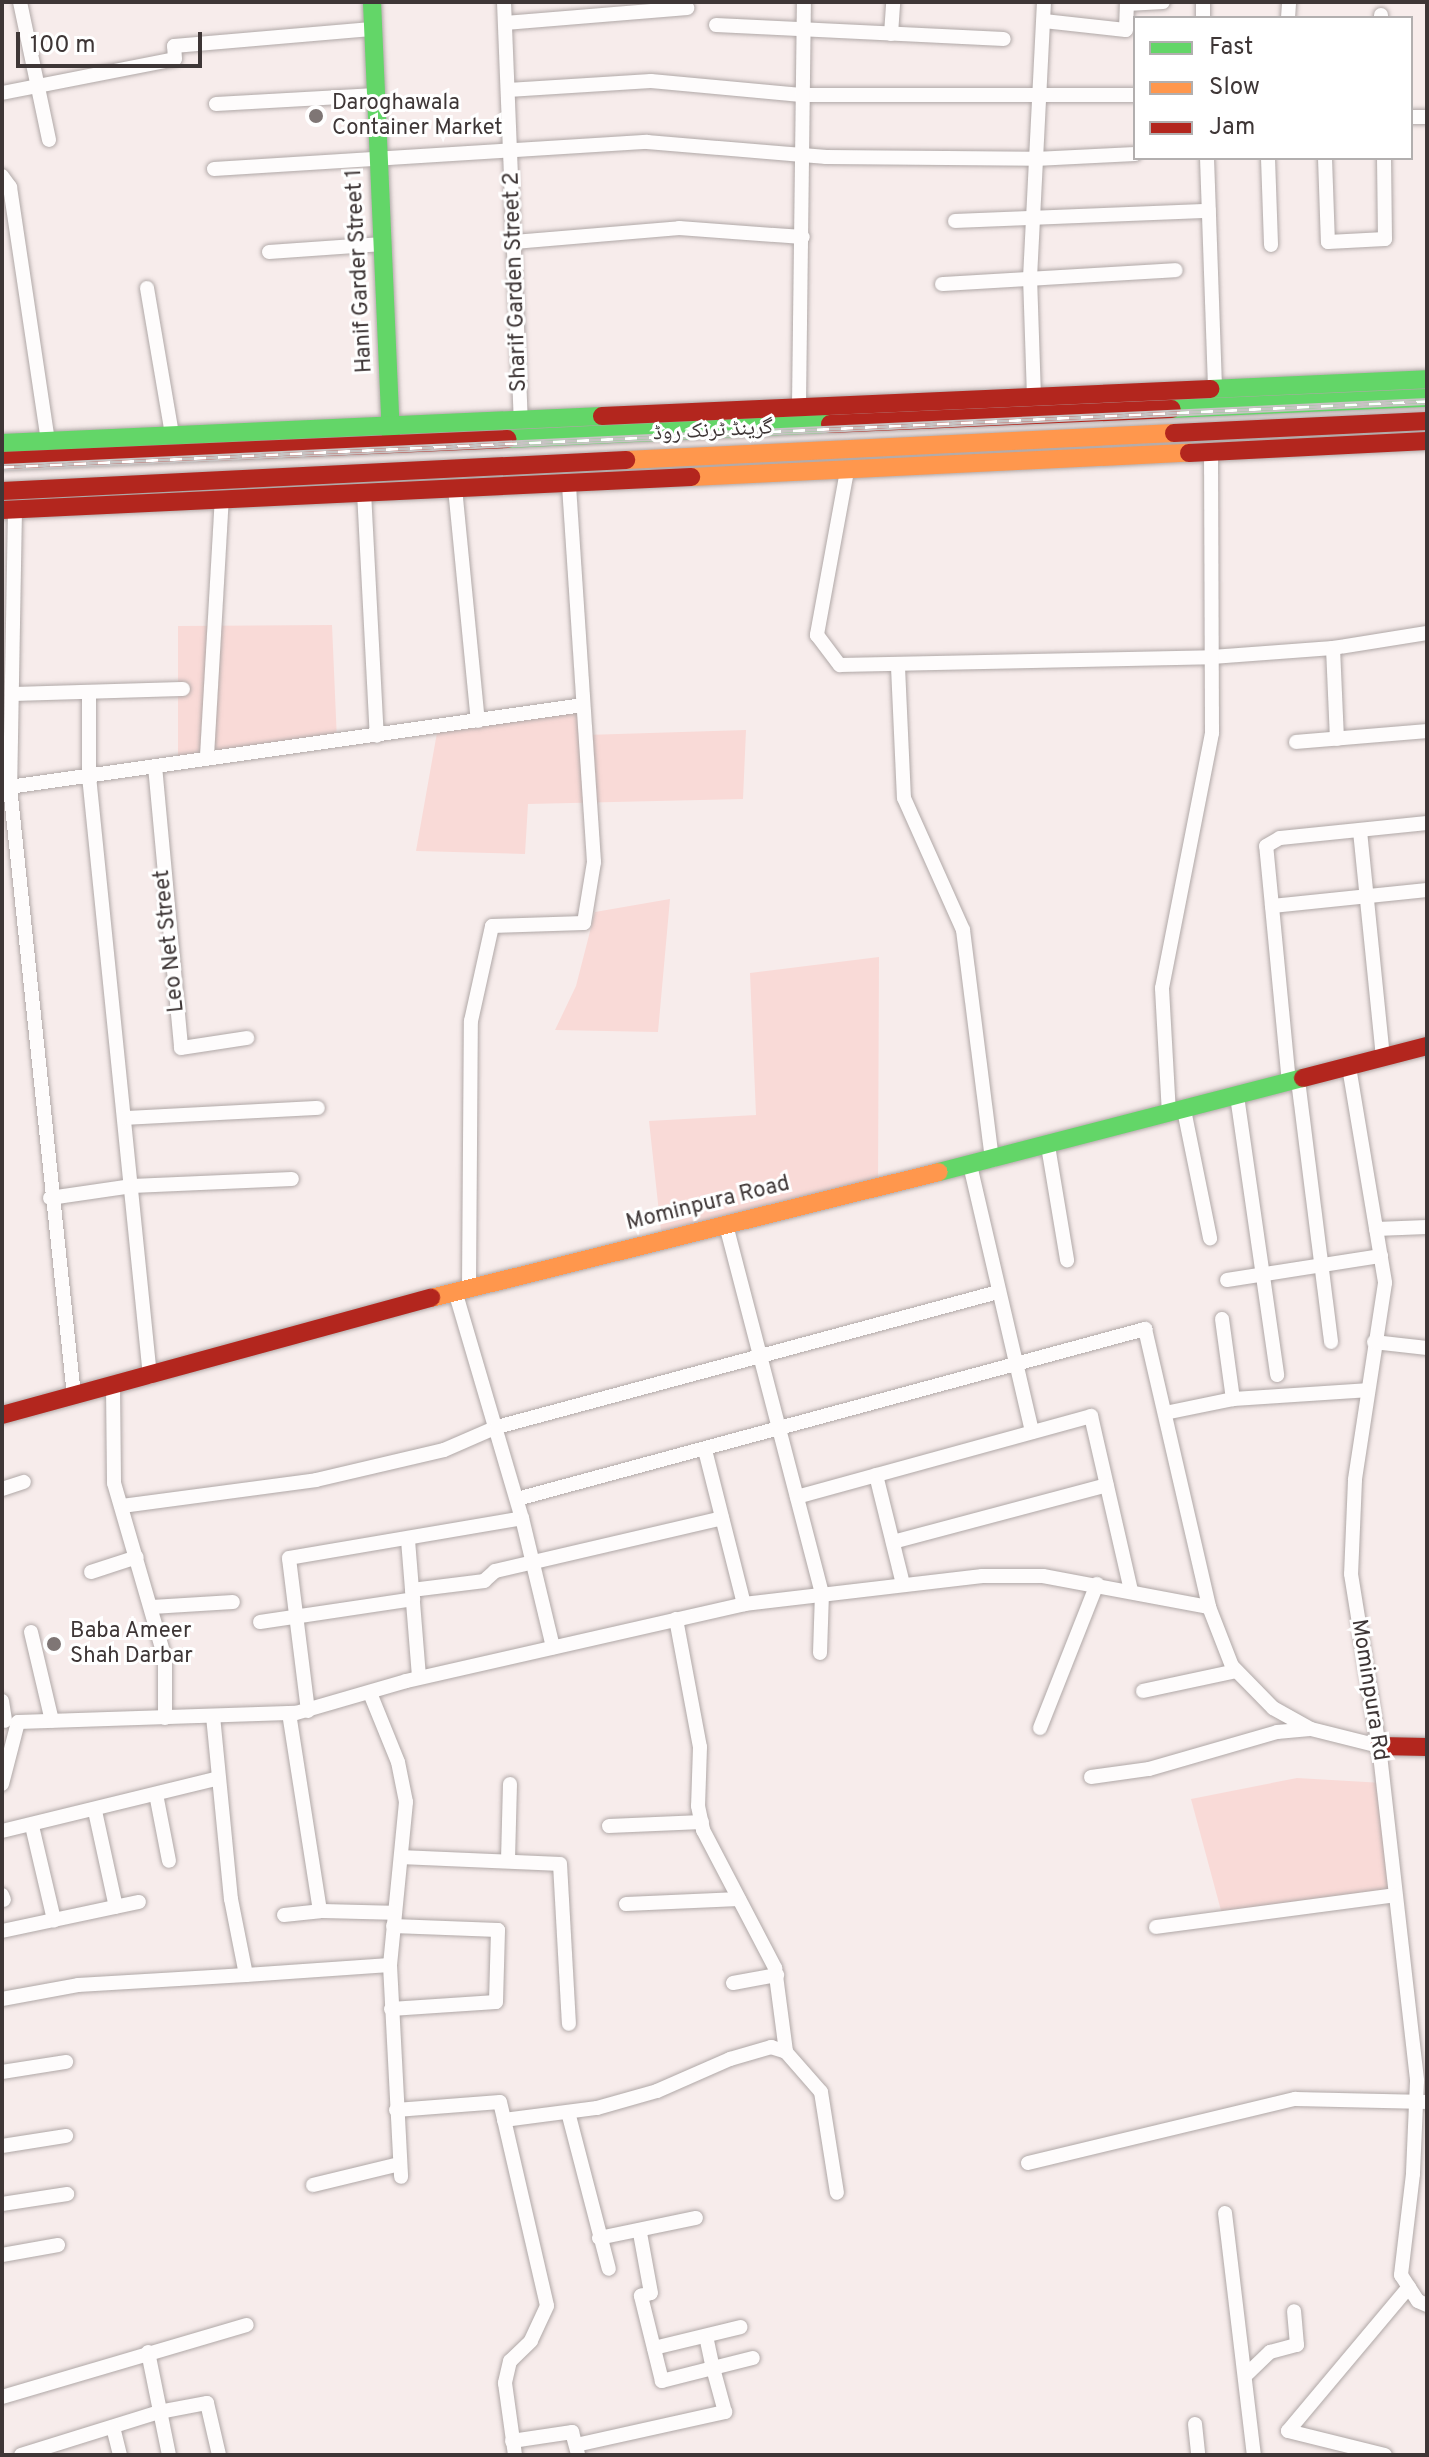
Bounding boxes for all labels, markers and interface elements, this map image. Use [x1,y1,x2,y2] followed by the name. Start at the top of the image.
[20,16,206,66] scale bar
[1133,16,1413,160] legend
[30,31,96,61] text: 100 m
[1209,33,1253,63] text: Fast
[1209,73,1260,103] text: Slow
[332,90,503,142] place label: Daroghawala Container Market
[307,107,325,125] marker: Daroghawala Container Market
[1209,113,1255,143] text: Jam
[341,168,379,374] street label: Hanif Garder Street 1
[499,171,533,393] street label: Sharif Garden Street 2
[652,415,774,447] street label: گرینڈ ٹرنک روڈ
[149,868,191,1014] street label: Leo Net Street
[624,1171,792,1237] street label: Mominpura Road
[1345,1617,1393,1763] street label: Mominpura Rd
[70,1618,193,1670] place label: Baba Ameer Shah Darbar
[45,1635,63,1653] marker: Baba Ameer Shah Darbar

